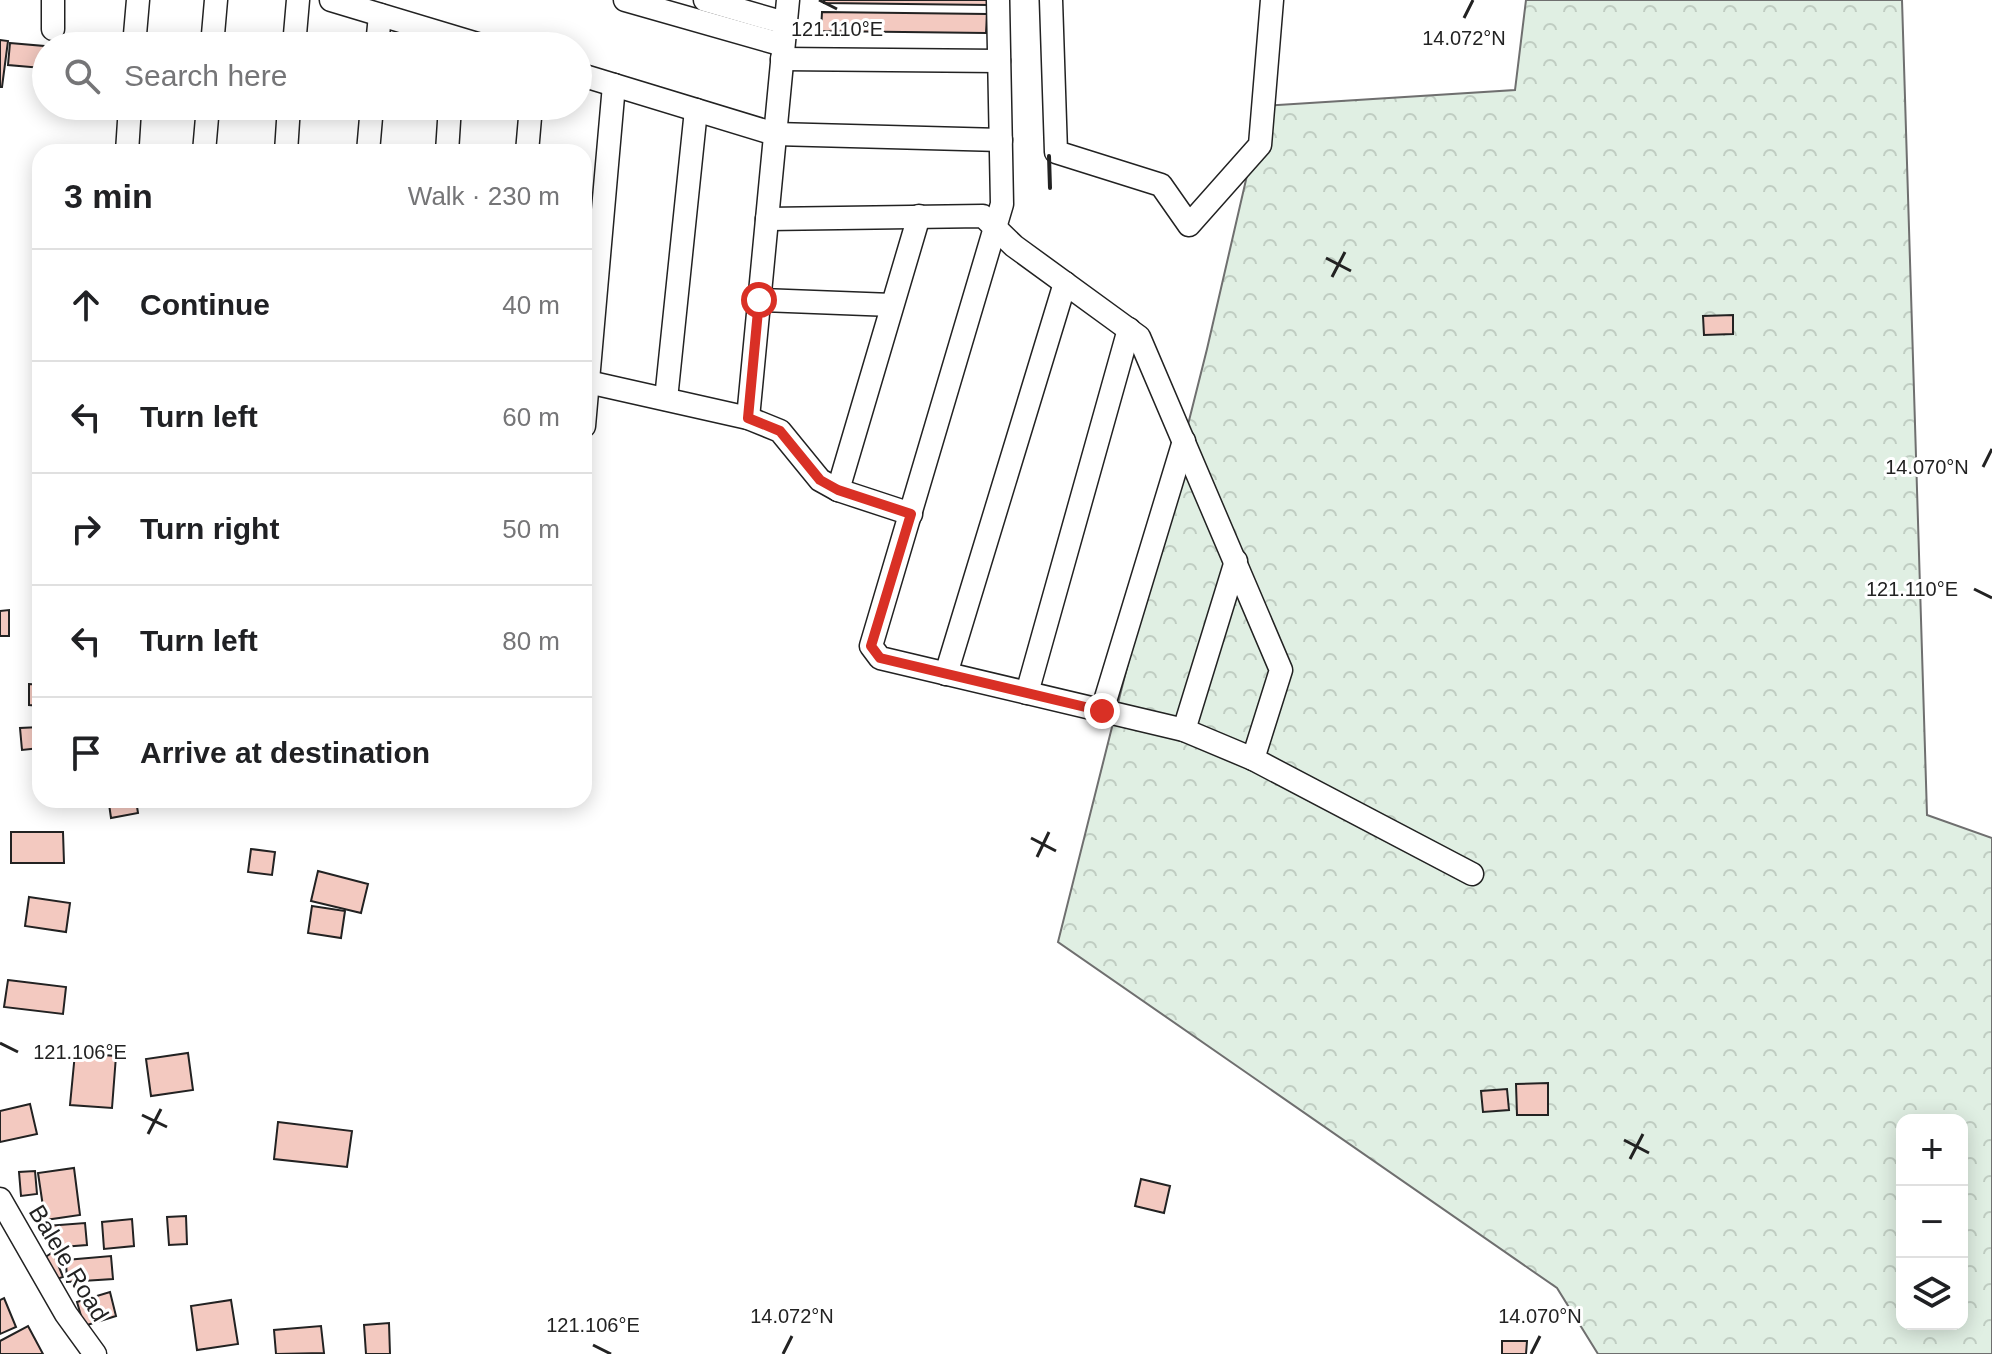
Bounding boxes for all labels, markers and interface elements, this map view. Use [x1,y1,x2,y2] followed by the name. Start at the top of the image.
[791,18,883,40] text: 121.110°E
[1422,27,1506,49] text: 14.072°N
[32,32,592,120] search box
[60,54,104,98] icon: search
[124,59,287,92] text: Search here
[64,177,153,215] text: 3 min
[408,181,560,211] text: Walk · 230 m
[741,282,777,318] route start
[64,283,108,327] icon: ahead
[140,288,270,321] text: Continue
[502,290,560,320] text: 40 m
[64,395,108,439] icon: left
[140,400,258,433] text: Turn left
[502,402,560,432] text: 60 m
[1885,456,1969,478] text: 14.070°N
[64,507,108,551] icon: right
[140,512,279,545] text: Turn right
[502,514,560,544] text: 50 m
[1866,578,1958,600] text: 121.110°E
[64,619,108,663] icon: left
[140,624,258,657] text: Turn left
[502,626,560,656] text: 80 m
[1084,693,1120,729] route end
[64,731,108,775] icon: arrive
[140,736,430,769] text: Arrive at destination
[33,1041,127,1063] text: 121.106°E
[1896,1114,1968,1330] map controls
[1896,1114,1968,1186] button: +
[1896,1186,1968,1258] button: −
[24,1200,114,1326] street label: Balele Road
[1896,1258,1968,1330] button: layers
[750,1305,834,1327] text: 14.072°N
[1498,1305,1582,1327] text: 14.070°N
[546,1314,640,1336] text: 121.106°E

